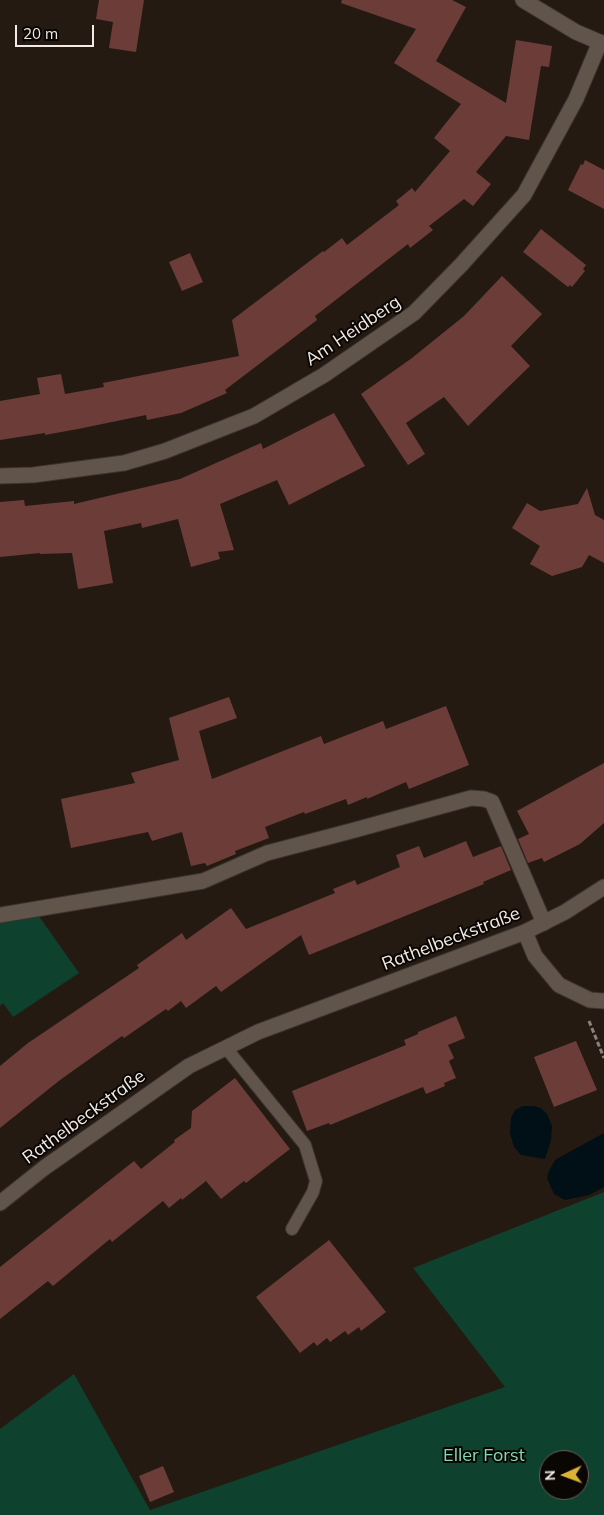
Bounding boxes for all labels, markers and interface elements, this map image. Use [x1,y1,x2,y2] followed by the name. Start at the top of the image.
[18,15,96,47] scale bar
[23,24,58,43] text: 20 m
[301,291,405,371] street label: Am Heidberg
[379,903,523,975] street label: Rathelbeckstraße
[18,1065,150,1169] street label: Rathelbeckstraße
[443,1445,525,1467] park label: Eller Forst
[539,1450,589,1500] north arrow
[541,1470,559,1481] text: N

